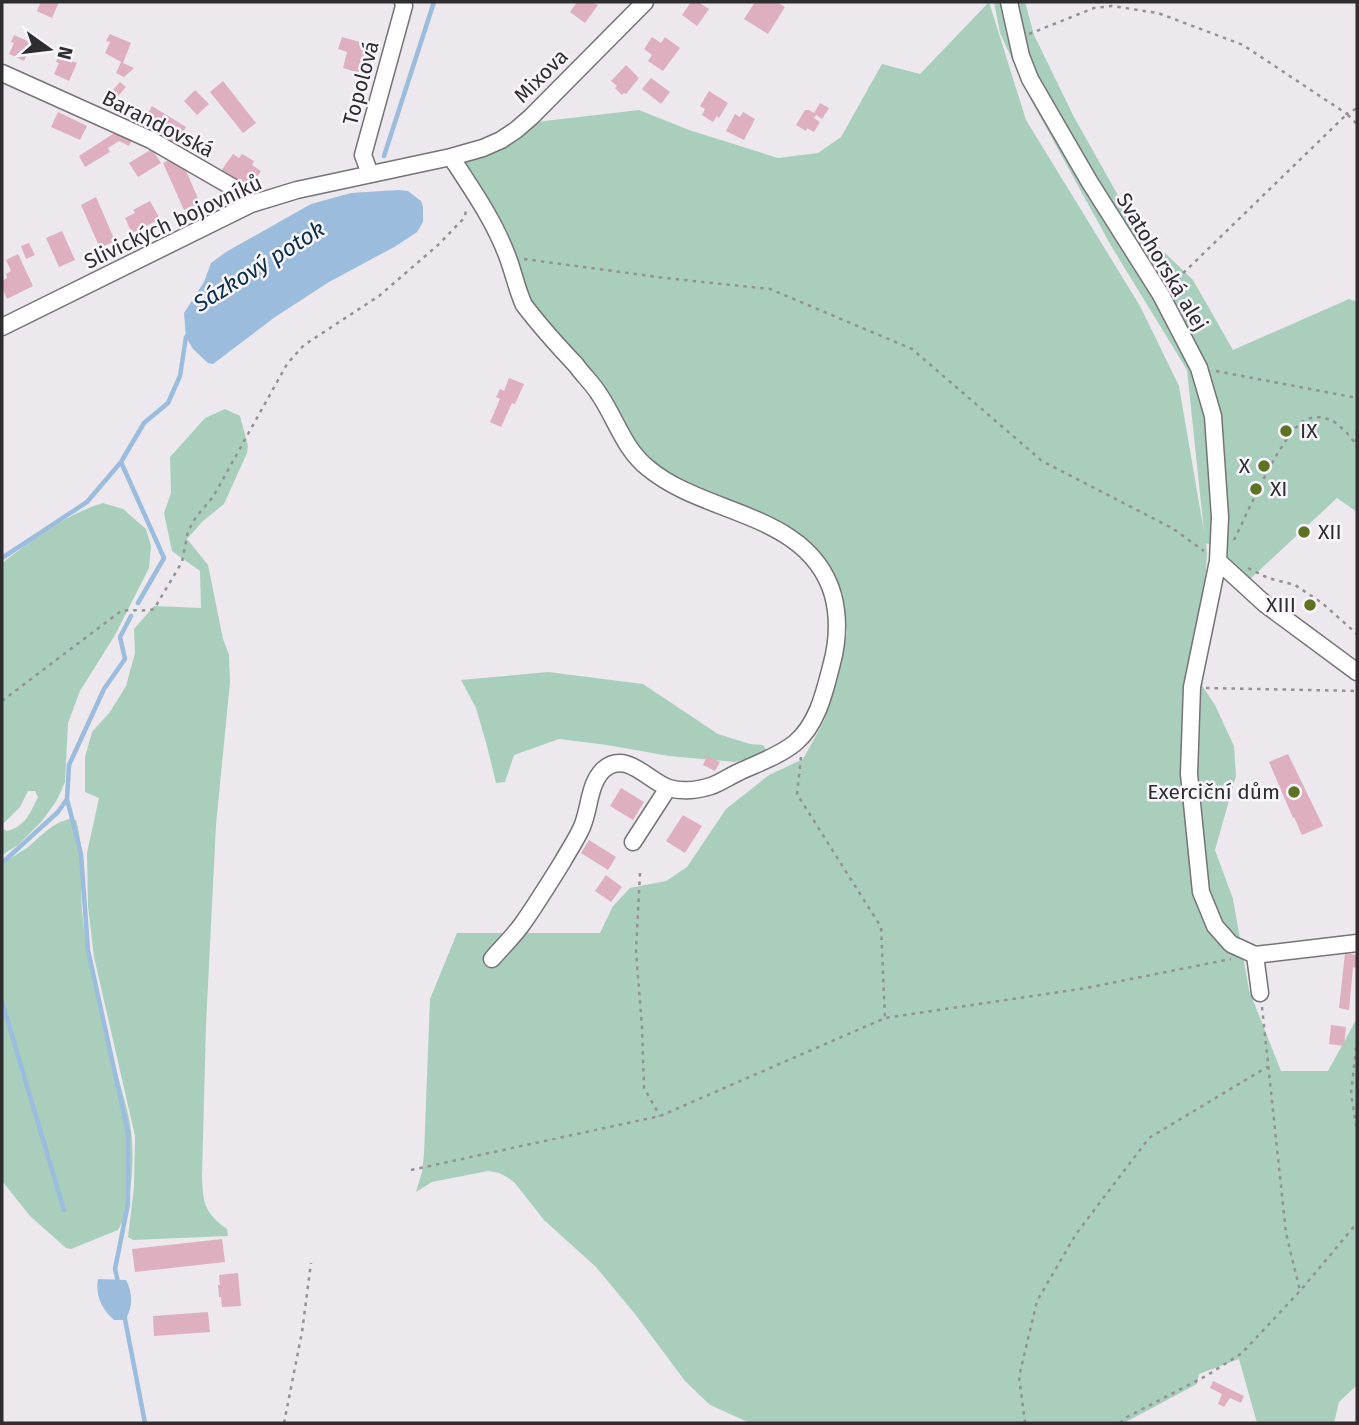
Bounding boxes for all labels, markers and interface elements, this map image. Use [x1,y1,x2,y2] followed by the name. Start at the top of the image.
[14,14,84,84] north arrow
[337,38,385,128] street label: Topolová
[52,44,78,62] text: N
[509,44,573,108] street label: Mixova
[98,85,218,163] street label: Barandovská
[80,169,266,275] street label: Slivických bojovníků
[1111,188,1213,336] street label: Svatohorská alej
[187,214,330,318] water label: Sázkový potok
[1300,418,1318,444] place label: IX
[1278,423,1294,439] marker: IX
[1239,453,1251,479] place label: X
[1256,458,1272,474] marker: X
[1270,476,1288,502] place label: XI
[1248,481,1264,497] marker: XI
[1318,519,1342,545] place label: XII
[1296,524,1312,540] marker: XII
[1266,592,1296,618] place label: XIII
[1302,597,1318,613] marker: XIII
[1147,779,1280,805] place label: Exerciční dům
[1286,784,1302,800] marker: Exerciční dům

